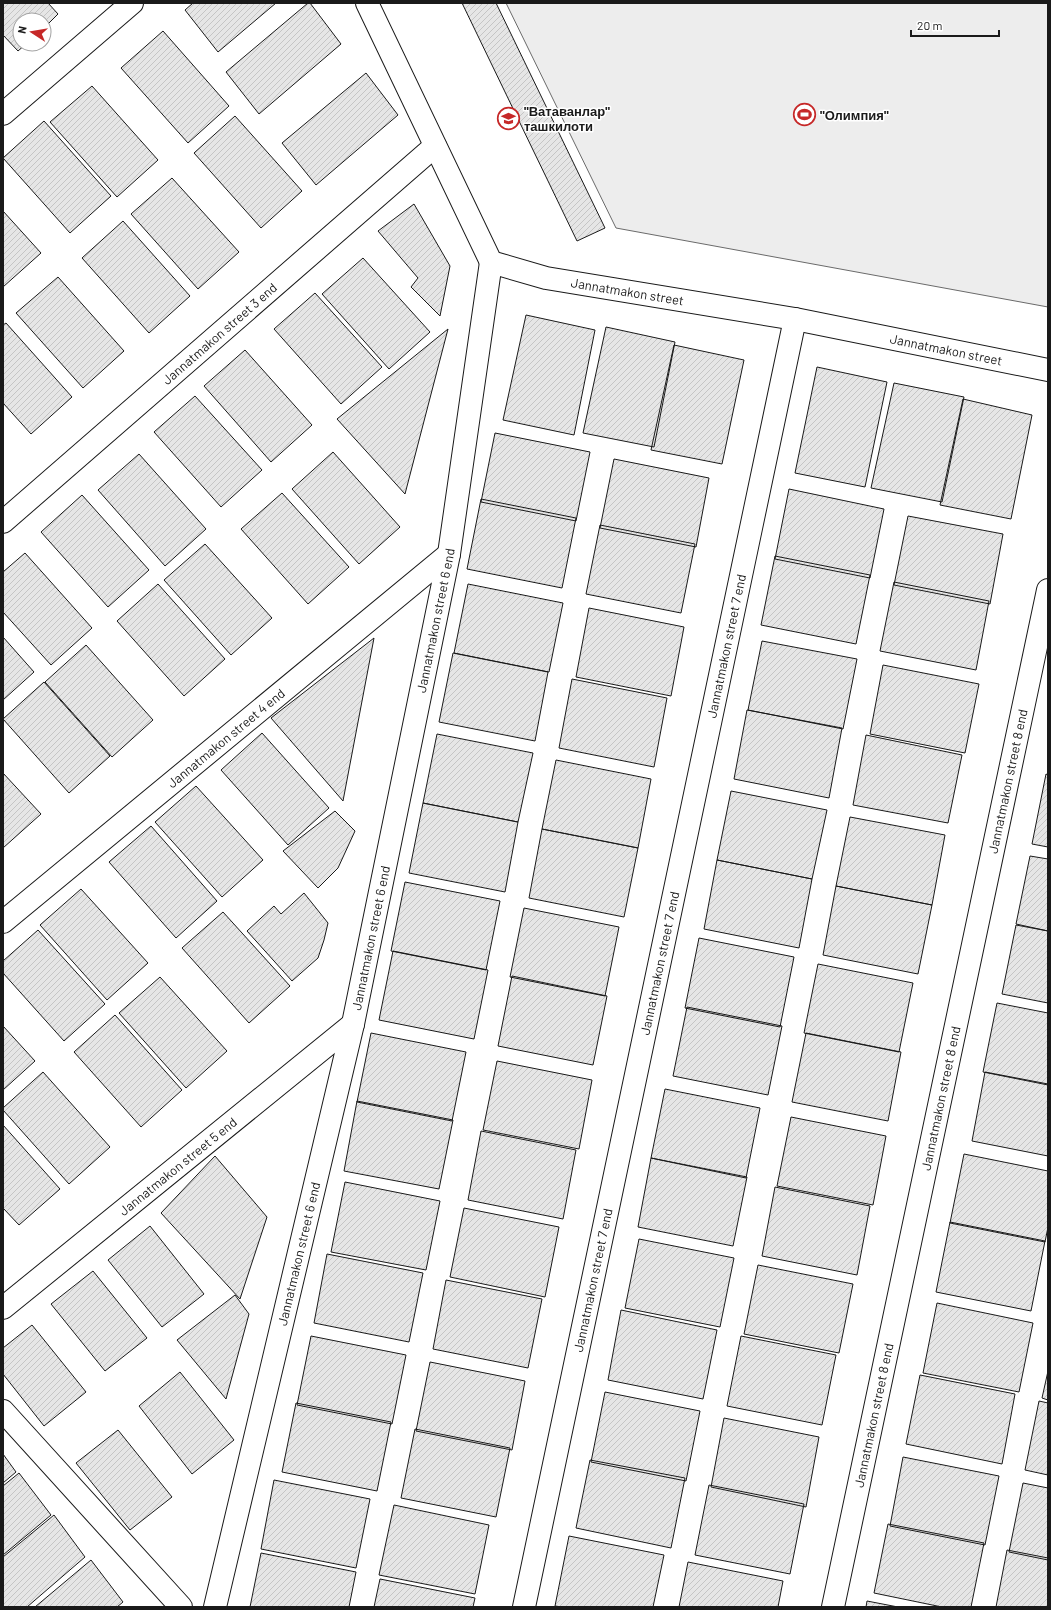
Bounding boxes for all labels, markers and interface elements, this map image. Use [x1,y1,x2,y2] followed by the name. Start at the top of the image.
[12,12,52,52] north arrow
[911,12,999,38] scale bar
[917,18,943,32] text: 20 m
[15,25,29,35] text: N
[791,102,817,128] sports icon: "Олимпия"
[524,103,610,134] place label: "Ватаванлар" ташкилоти
[496,105,522,131] school or university icon: "Ватаванлар" ташкилоти
[820,107,889,123] place label: "Олимпия"
[570,274,685,309] street label: Jannatmakon street
[159,279,280,388] street label: Jannatmakon street 3 end
[889,330,1004,369] street label: Jannatmakon street
[413,547,458,694] street label: Jannatmakon street 6 end
[703,573,749,719] street label: Jannatmakon street 7 end
[164,685,288,791] street label: Jannatmakon street 4 end
[985,708,1031,855] street label: Jannatmakon street 8 end
[348,864,393,1012] street label: Jannatmakon street 6 end
[637,890,682,1036] street label: Jannatmakon street 7 end
[918,1025,964,1172] street label: Jannatmakon street 8 end
[116,1114,240,1219] street label: Jannatmakon street 5 end
[274,1180,323,1327] street label: Jannatmakon street 6 end
[570,1207,616,1353] street label: Jannatmakon street 7 end
[851,1342,897,1489] street label: Jannatmakon street 8 end

